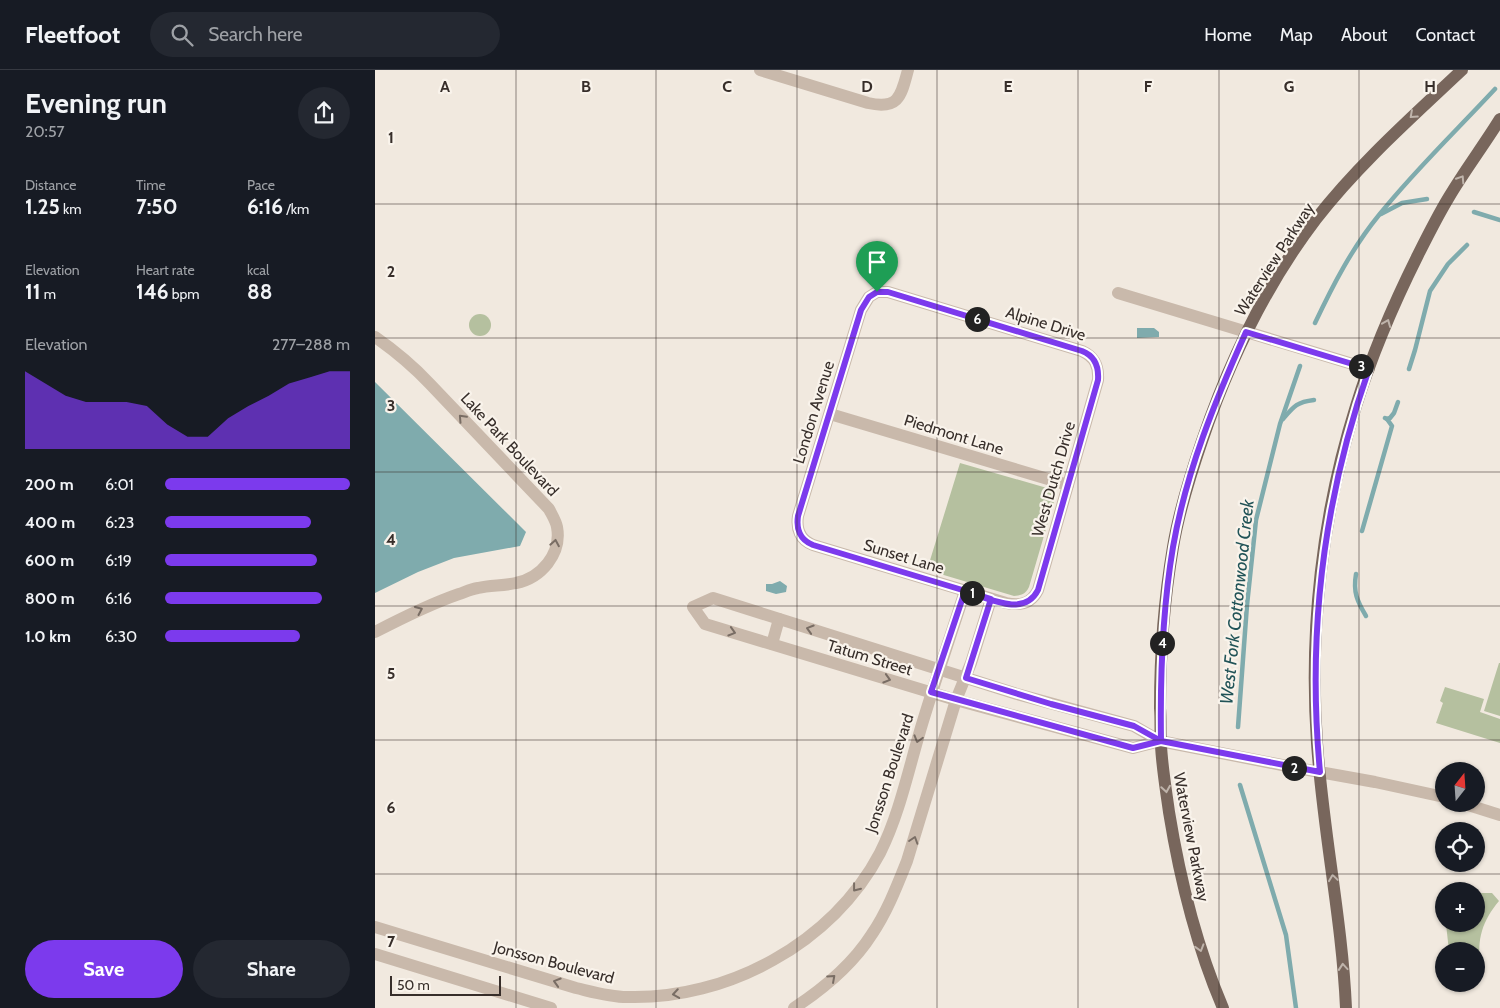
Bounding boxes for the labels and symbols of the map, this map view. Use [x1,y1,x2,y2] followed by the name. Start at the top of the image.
[440,77,450,96] text: A
[581,77,591,96] text: B
[722,77,732,96] text: C
[861,77,873,96] text: D
[1003,77,1013,96] text: E
[1144,77,1153,96] text: F
[1284,77,1294,96] text: G
[1424,77,1436,96] text: H
[1410,109,1419,118] one-way arrow
[388,128,394,147] text: 1
[1455,175,1464,185] one-way arrow
[1231,199,1318,319] street label: Waterview Parkway
[856,241,898,292] pin
[387,262,395,281] text: 2
[1004,302,1088,345] street label: Alpine Drive
[965,306,989,332] pin: 6
[1380,319,1391,328] one-way arrow
[1349,354,1373,378] pin: 3
[789,358,838,466] street label: London Avenue
[457,389,562,500] street label: Lake Park Boulevard
[387,396,395,415] text: 3
[902,410,1006,459] street label: Piedmont Lane
[459,414,468,423] one-way arrow
[1028,419,1079,539] street label: West Dutch Drive
[1215,497,1259,705] water label: West Fork Cottonwood Creek
[386,530,396,549] text: 4
[861,535,946,578] street label: Sunset Lane
[550,539,560,548] one-way arrow
[959,580,985,606] pin: 1
[414,606,423,617] one-way arrow
[806,625,814,635] one-way arrow
[727,627,736,637] one-way arrow
[1149,630,1175,656] pin: 4
[825,636,915,680] street label: Tatum Street
[387,664,395,683] text: 5
[883,674,891,684] one-way arrow
[861,711,918,836] street label: Jonsson Boulevard
[913,735,923,743] one-way arrow
[1281,756,1307,780] pin: 2
[1435,762,1485,812] north arrow
[1170,771,1213,903] street label: Waterview Parkway
[1160,786,1171,794] one-way arrow
[387,798,396,817] text: 6
[908,836,918,845] one-way arrow
[1328,874,1339,882] one-way arrow
[854,882,862,891] one-way arrow
[387,932,396,951] text: 7
[491,937,616,988] street label: Jonsson Boulevard
[1194,943,1204,951] one-way arrow
[1338,963,1349,971] one-way arrow
[390,973,501,996] scale bar
[827,975,836,984] one-way arrow
[553,978,562,988] one-way arrow
[671,988,680,998] one-way arrow

